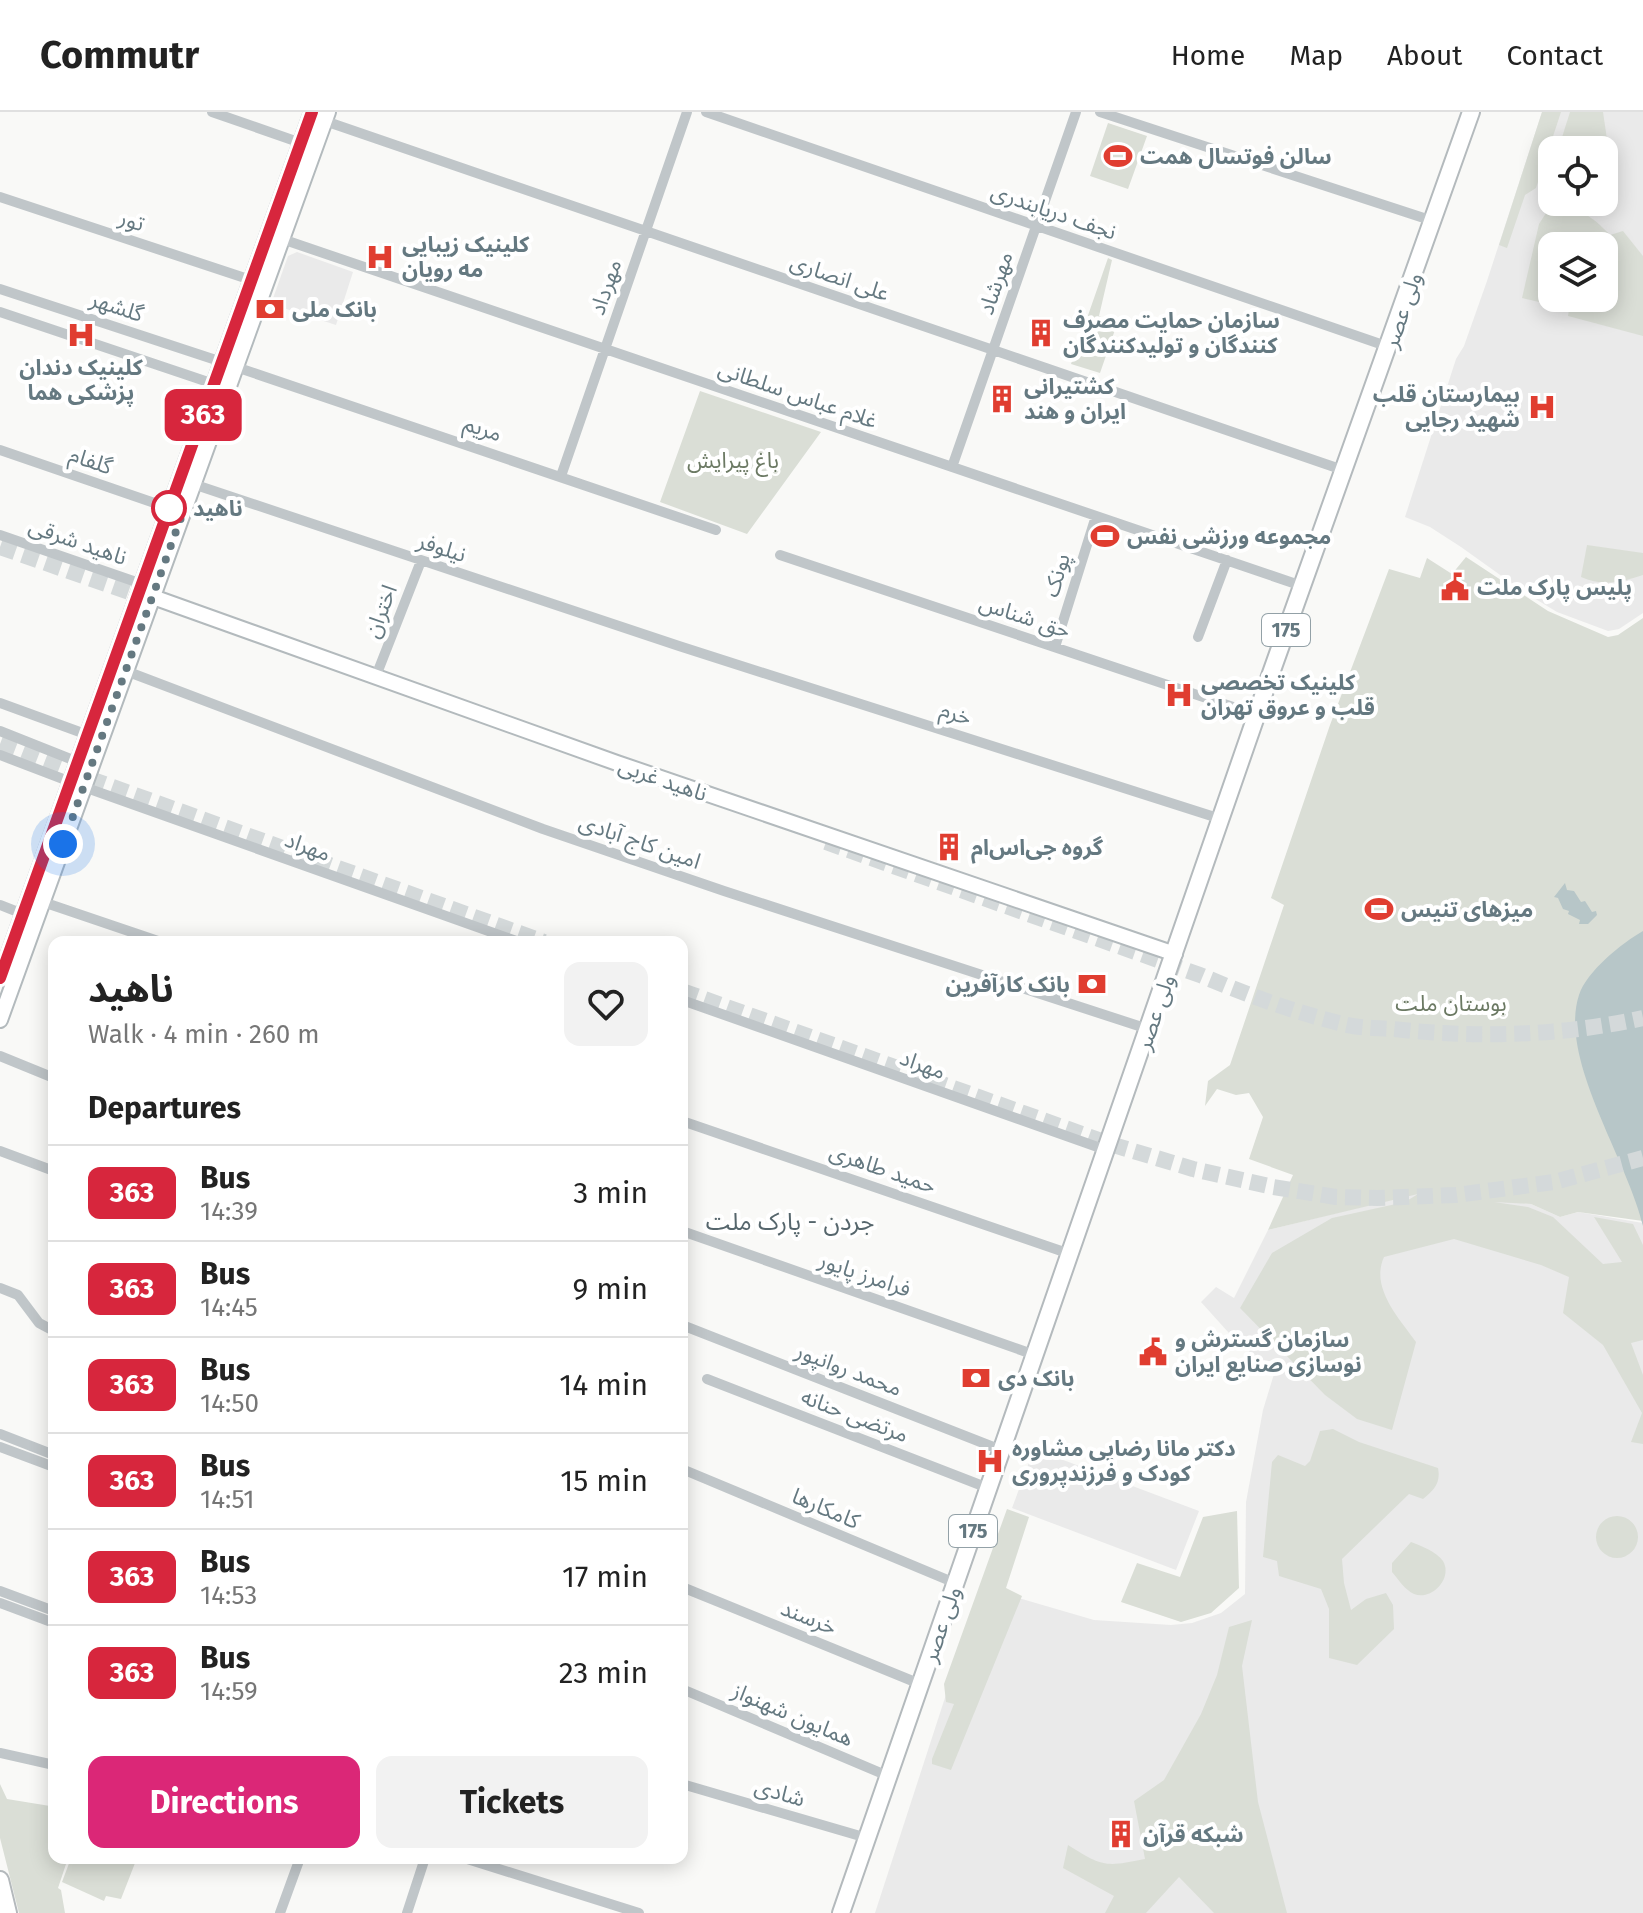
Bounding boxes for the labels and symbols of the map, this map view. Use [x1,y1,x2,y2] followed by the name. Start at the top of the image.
[1103,141,1133,171] sports icon: سالن فوتسال همت
[1140,143,1332,170] place label: سالن فوتسال همت
[988,177,1120,246] street label: نجف دریابندری
[115,203,148,237] street label: تور
[402,231,530,283] place label: کلینیک زیبایی مه رویان
[365,242,395,272] hospital icon: کلینیک زیبایی مه رویان
[787,248,893,307] street label: علی انصاری
[972,248,1019,318] street label: مهرشاد
[583,256,628,318] street label: مهرداد
[1377,269,1428,352] street label: ولی عصر
[86,285,148,328] street label: گلشهر
[255,294,285,324] bank icon: بانک ملی
[292,296,377,323] place label: بانک ملی
[1063,307,1280,359] place label: سازمان حمایت مصرف کنندگان و تولیدکنندگان
[1026,318,1056,348] building icon: سازمان حمایت مصرف کنندگان و تولیدکنندگان
[66,320,96,350] hospital icon: کلینیک دندان پزشکی هما
[19,354,144,407] place label: کلینیک دندان پزشکی هما
[714,355,881,437] street label: غلام عباس سلطانی
[1024,373,1126,425] place label: کشتیرانی ایران و هند
[1373,381,1520,433] place label: بیمارستان قلب شهید رجایی
[987,384,1017,414] building icon: کشتیرانی ایران و هند
[157,389,249,441] line badge: 363
[1527,392,1557,422] hospital icon: بیمارستان قلب شهید رجایی
[459,409,505,450] street label: مریم
[65,441,117,483] street label: گلفام
[687,447,779,477] park label: باغ پیرایش
[152,491,186,525] marker: ناهید
[193,495,243,522] place label: ناهید
[25,512,130,571] street label: ناهید شرقی
[1090,521,1120,551] sports icon: مجموعه ورزشی نفس
[1127,523,1331,550] place label: مجموعه ورزشی نفس
[413,527,470,568] street label: نیلوفر
[1037,550,1077,601] street label: پونک
[1440,572,1470,602] public building icon: پلیس پارک ملت
[1477,574,1632,602] place label: پلیس پارک ملت
[358,581,403,642] street label: اختران
[976,589,1074,644] street label: حق شناس
[1262,614,1310,646] road number: 175
[1201,669,1375,721] place label: کلینیک تخصصی قلب و عروق تهران
[1164,680,1194,710] hospital icon: کلینیک تخصصی قلب و عروق تهران
[936,696,975,734] street label: خرم
[615,752,711,807] street label: ناهید غربی
[574,808,704,878] street label: امین کاج آبادی
[43,824,83,864] your location
[281,826,334,867] street label: مهراد
[934,832,964,862] building icon: گروه جی‌اس‌ام
[971,834,1104,864] place label: گروه جی‌اس‌ام
[1364,894,1394,924] sports icon: میزهای تنیس
[1401,896,1533,923] place label: میزهای تنیس
[1077,969,1107,999] bank icon: بانک کارآفرین
[946,971,1070,998] place label: بانک کارآفرین
[1130,971,1181,1054] street label: ولی عصر
[1395,990,1507,1017] park label: بوستان ملت
[896,1044,949,1085] street label: مهراد
[826,1138,940,1199] street label: حمید طاهری
[706,1208,874,1237] district label: جردن - پارک ملت
[814,1246,914,1304] street label: فرامرز پایور
[1175,1326,1362,1381] place label: سازمان گسترش و نوسازی صنایع ایران
[791,1337,906,1403] street label: محمد روانپور
[1138,1337,1168,1367] public building icon: سازمان گسترش و نوسازی صنایع ایران
[961,1363,991,1393] bank icon: بانک دی
[998,1365,1075,1392] place label: بانک دی
[797,1383,912,1448] street label: مرتضی حنانه
[1012,1435,1236,1488] place label: دکتر مانا رضایی مشاوره کودک و فرزندپروری
[975,1446,1005,1476] hospital icon: دکتر مانا رضایی مشاوره کودک و فرزندپروری
[788,1482,865,1535] street label: کامکارها
[949,1515,997,1547] road number: 175
[916,1583,967,1666] street label: ولی عصر
[777,1594,841,1641] street label: خرسند
[727,1676,858,1752] street label: همایون شهنواز
[752,1772,808,1812] street label: شادی
[1106,1819,1136,1849] building icon: شبکه قرآن
[1143,1821,1244,1848] place label: شبکه قرآن

